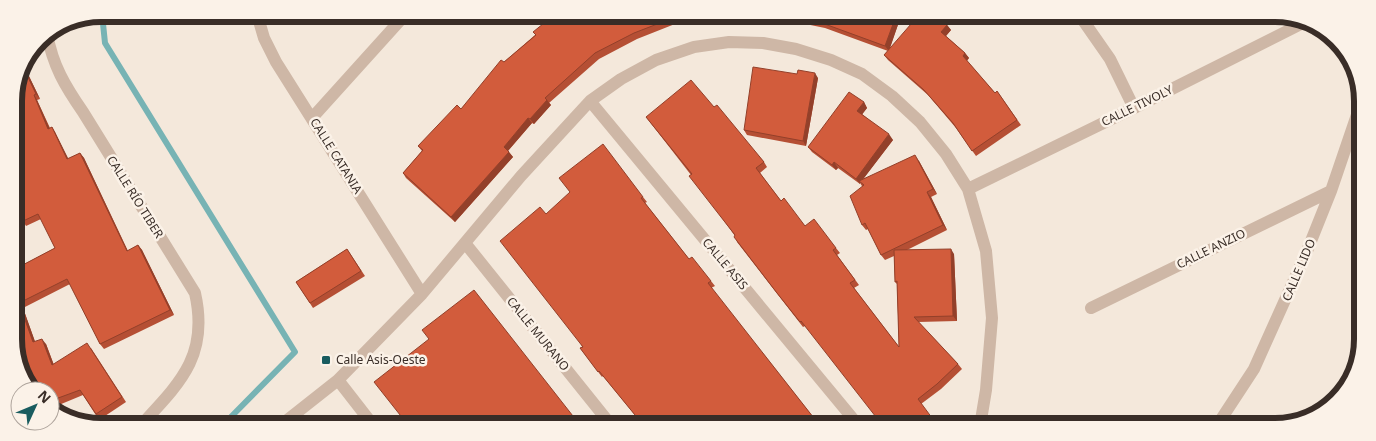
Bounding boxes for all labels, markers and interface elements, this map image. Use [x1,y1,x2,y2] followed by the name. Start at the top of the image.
[1098,81,1176,130] street label: CALLE TIVOLY
[306,115,367,197] street label: CALLE CATANIA
[103,152,168,242] street label: CALLE RÍO TIBER
[1173,225,1248,273] street label: CALLE ANZIO
[699,234,752,293] street label: CALLE ASIS
[1278,236,1319,304] street label: CALLE LIDO
[503,293,574,374] street label: CALLE MURANO
[336,351,426,368] place label: Calle Asis-Oeste
[320,354,332,366] marker: Calle Asis-Oeste
[10,381,60,431] north arrow
[34,386,56,407] text: N

